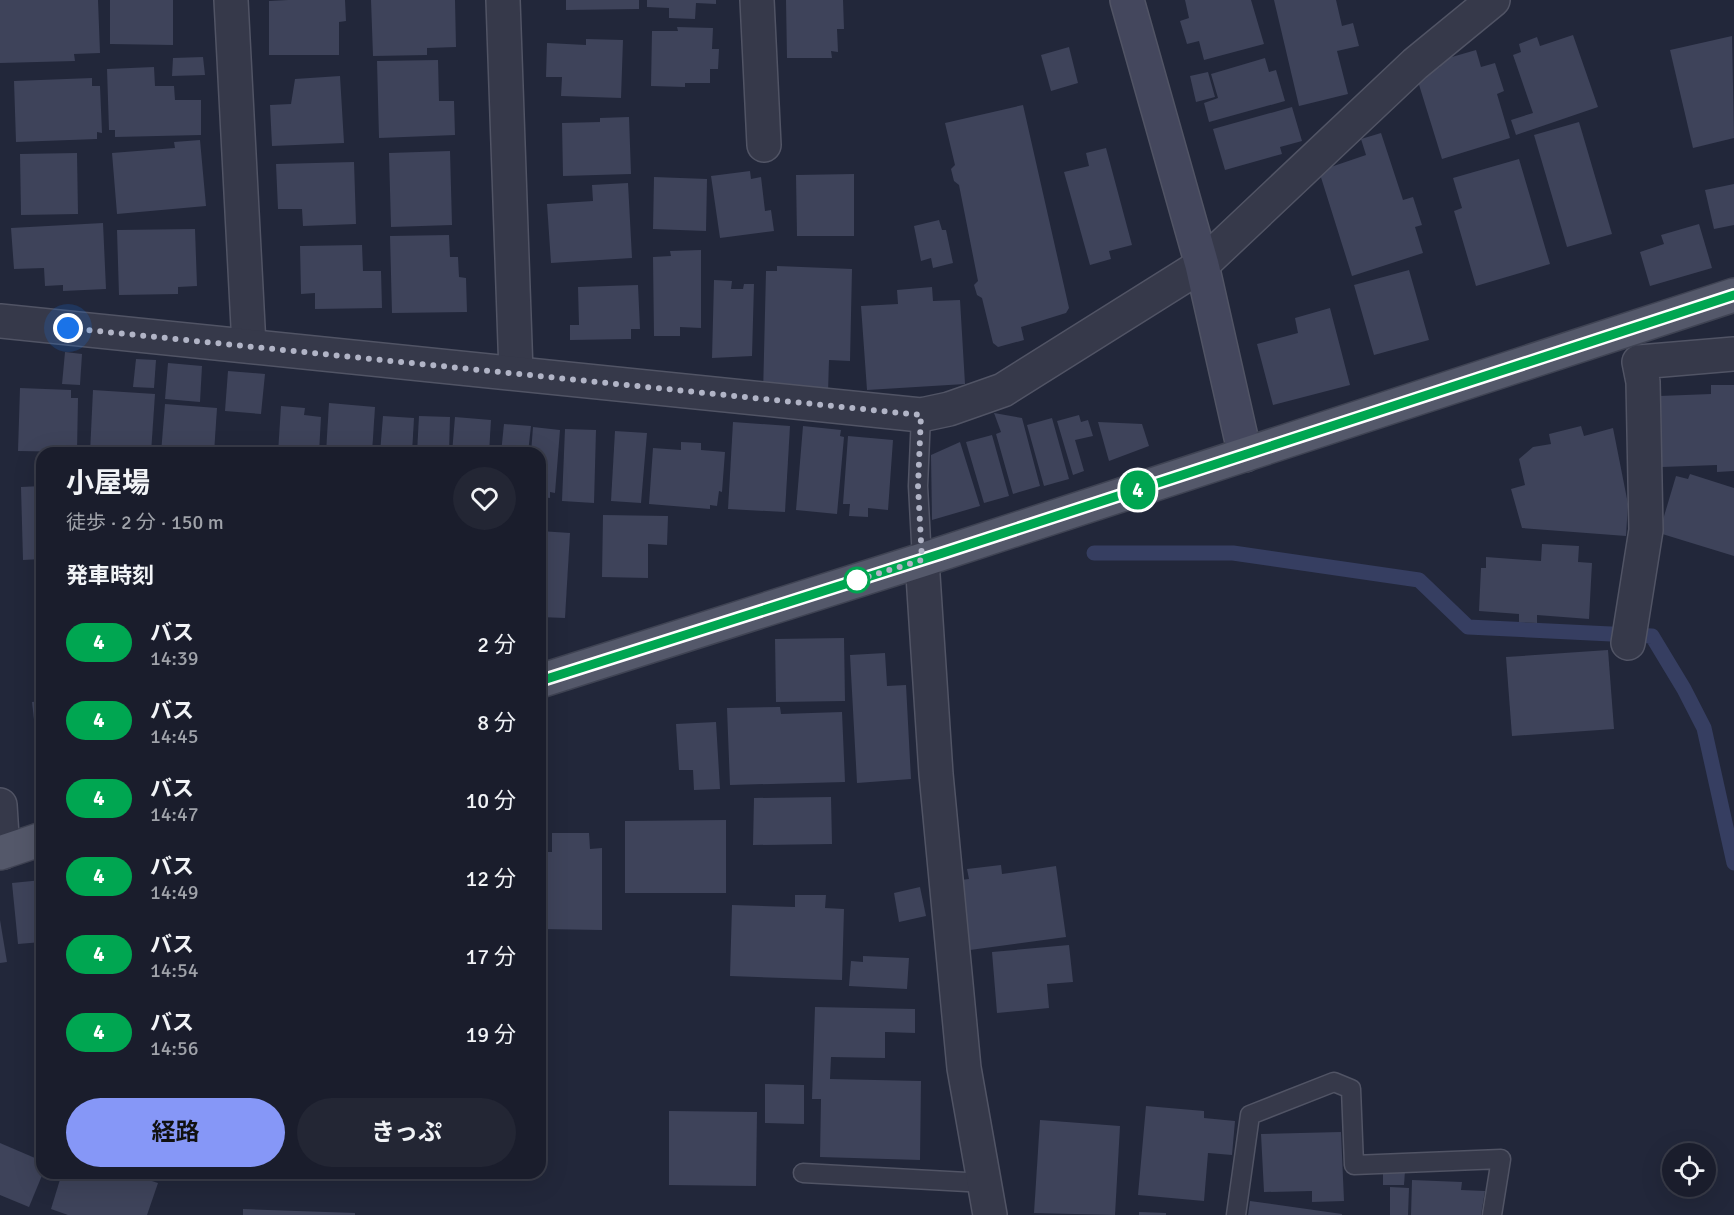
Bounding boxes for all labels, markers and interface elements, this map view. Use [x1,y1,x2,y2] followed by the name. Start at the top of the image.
[53,313,83,343] your location
[66,466,150,500] text: 小屋場
[453,467,516,530] button: heart
[1118,470,1158,510] line badge: 4
[1132,477,1144,503] text: 4
[66,510,224,535] text: 徒歩 · 2 分 · 150 m
[66,562,154,589] text: 発車時刻
[844,567,870,593] unlabelled marker
[150,619,194,646] text: バス
[93,629,105,655] text: 4
[477,631,516,658] text: 2 分
[150,646,199,671] text: 14:39
[150,697,194,724] text: バス
[93,707,105,733] text: 4
[477,709,516,736] text: 8 分
[150,724,199,749] text: 14:45
[150,775,194,802] text: バス
[93,785,105,811] text: 4
[465,787,516,814] text: 10 分
[150,802,199,827] text: 14:47
[150,853,194,880] text: バス
[93,863,105,889] text: 4
[465,865,516,892] text: 12 分
[150,880,199,905] text: 14:49
[150,931,194,958] text: バス
[93,941,105,967] text: 4
[465,943,516,970] text: 17 分
[150,958,199,983] text: 14:54
[150,1009,194,1036] text: バス
[93,1019,105,1045] text: 4
[465,1021,516,1048] text: 19 分
[150,1036,199,1061] text: 14:56
[66,1098,285,1167] button: 経路
[297,1098,516,1167] button: きっぷ
[1662,1143,1716,1197] map controls
[1662,1143,1716,1197] button: locate

